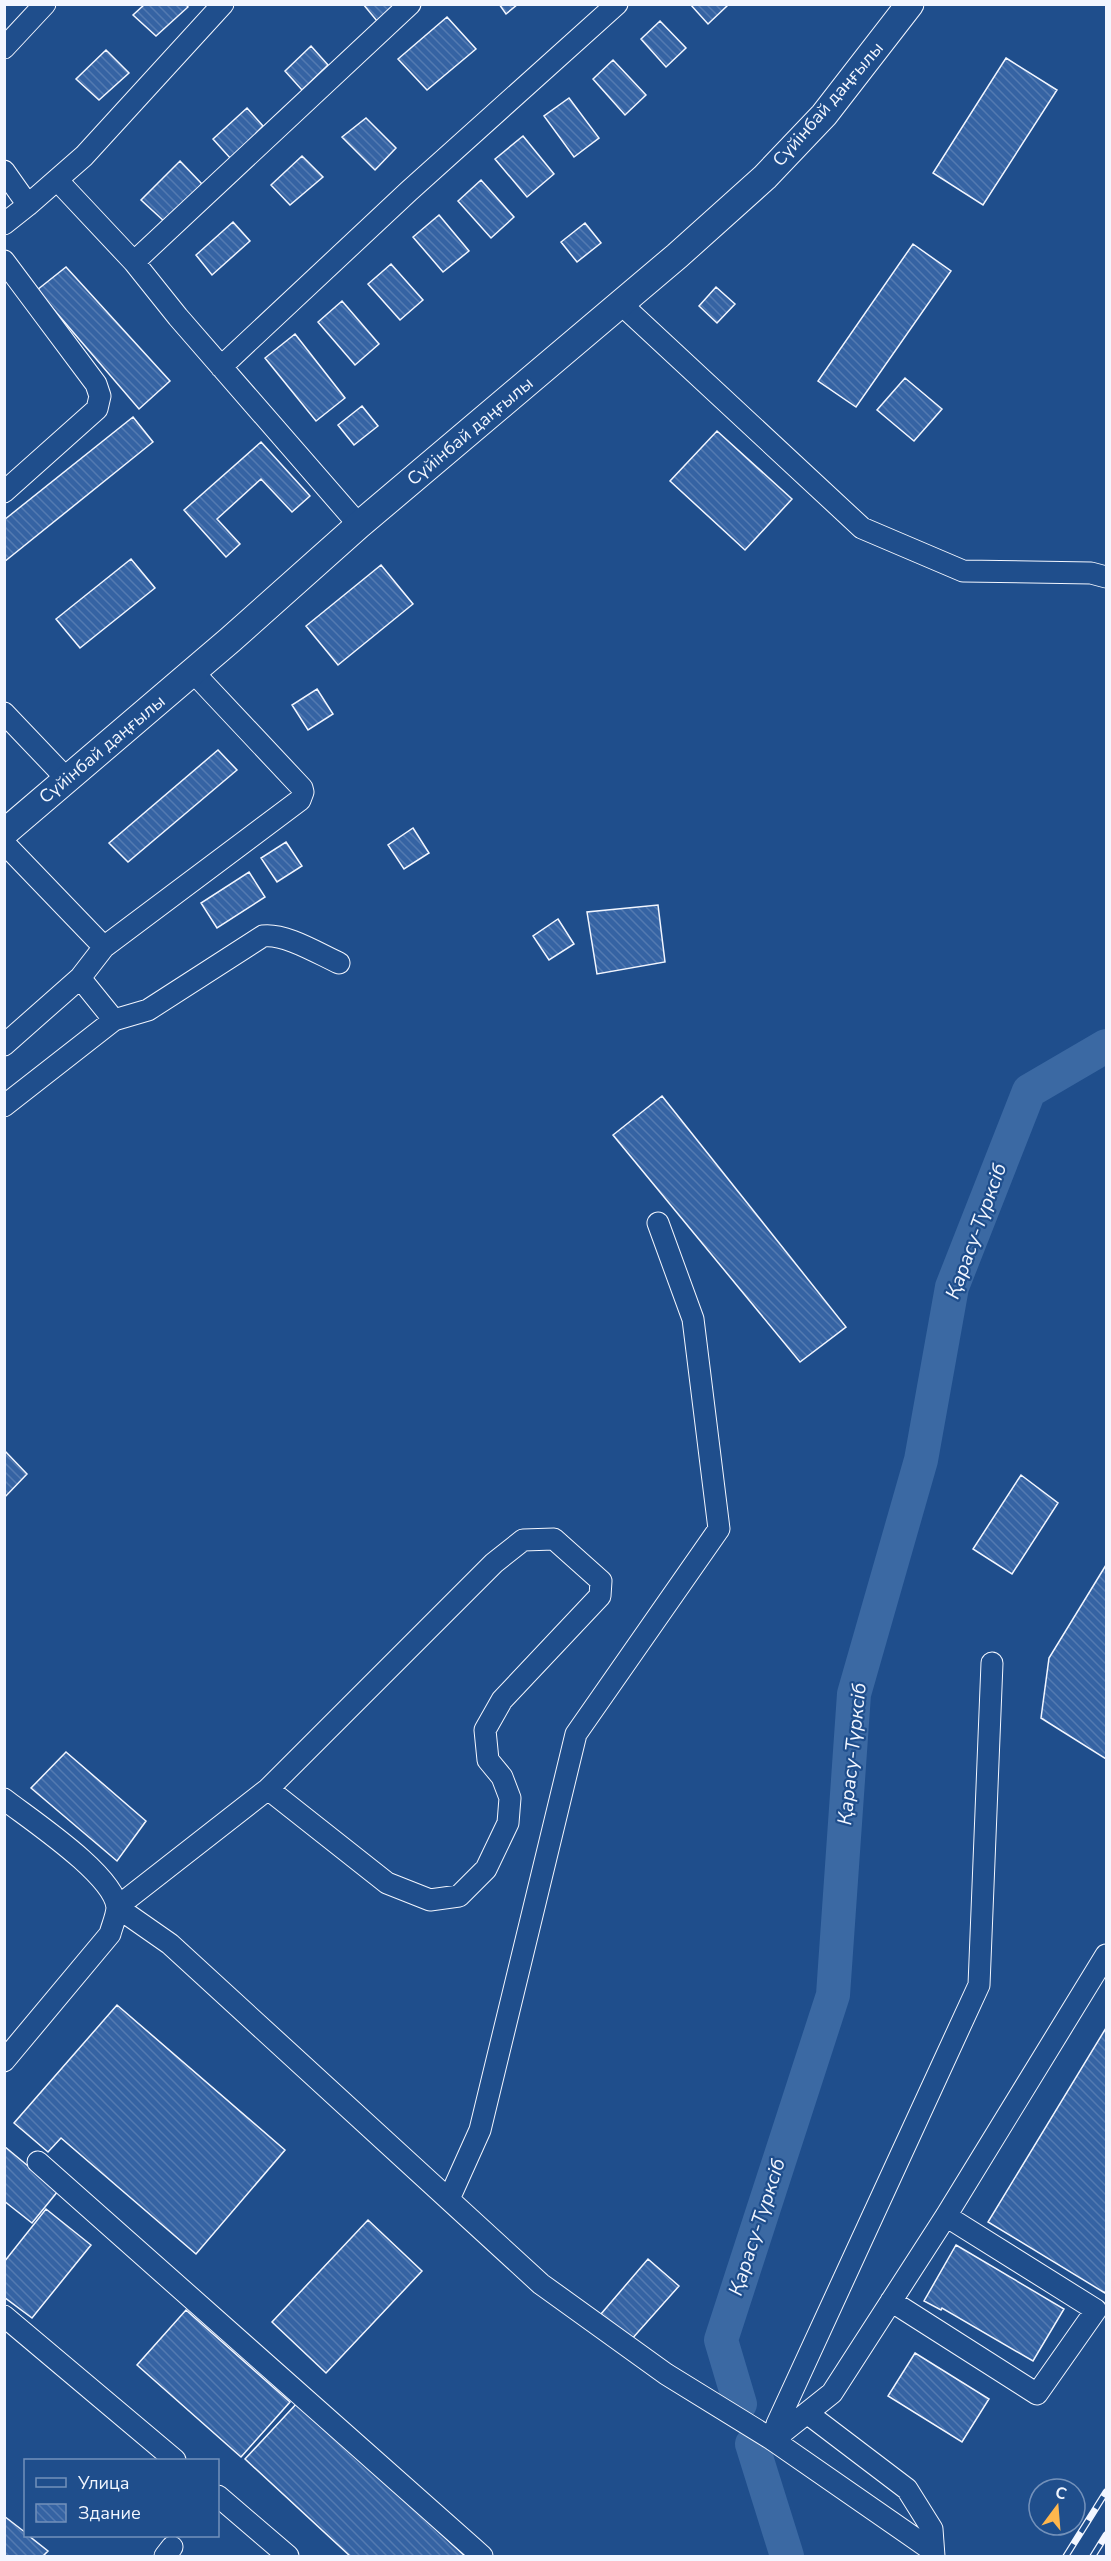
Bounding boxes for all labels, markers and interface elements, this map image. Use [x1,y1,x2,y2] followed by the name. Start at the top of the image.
[767,37,889,171] street label: Сүйінбай даңғылы
[402,371,538,491] street label: Сүйінбай даңғылы
[34,689,170,809] street label: Сүйінбай даңғылы
[939,1159,1013,1303] water label: Қарасу-Түрксіб
[831,1681,873,1827] water label: Қарасу-Түрксіб
[722,2155,792,2299] water label: Қарасу-Түрксіб
[24,2459,219,2537] legend
[77,2471,129,2495] text: Улица
[1027,2477,1087,2537] north arrow
[1053,2481,1069,2506] text: С
[78,2501,141,2525] text: Здание

